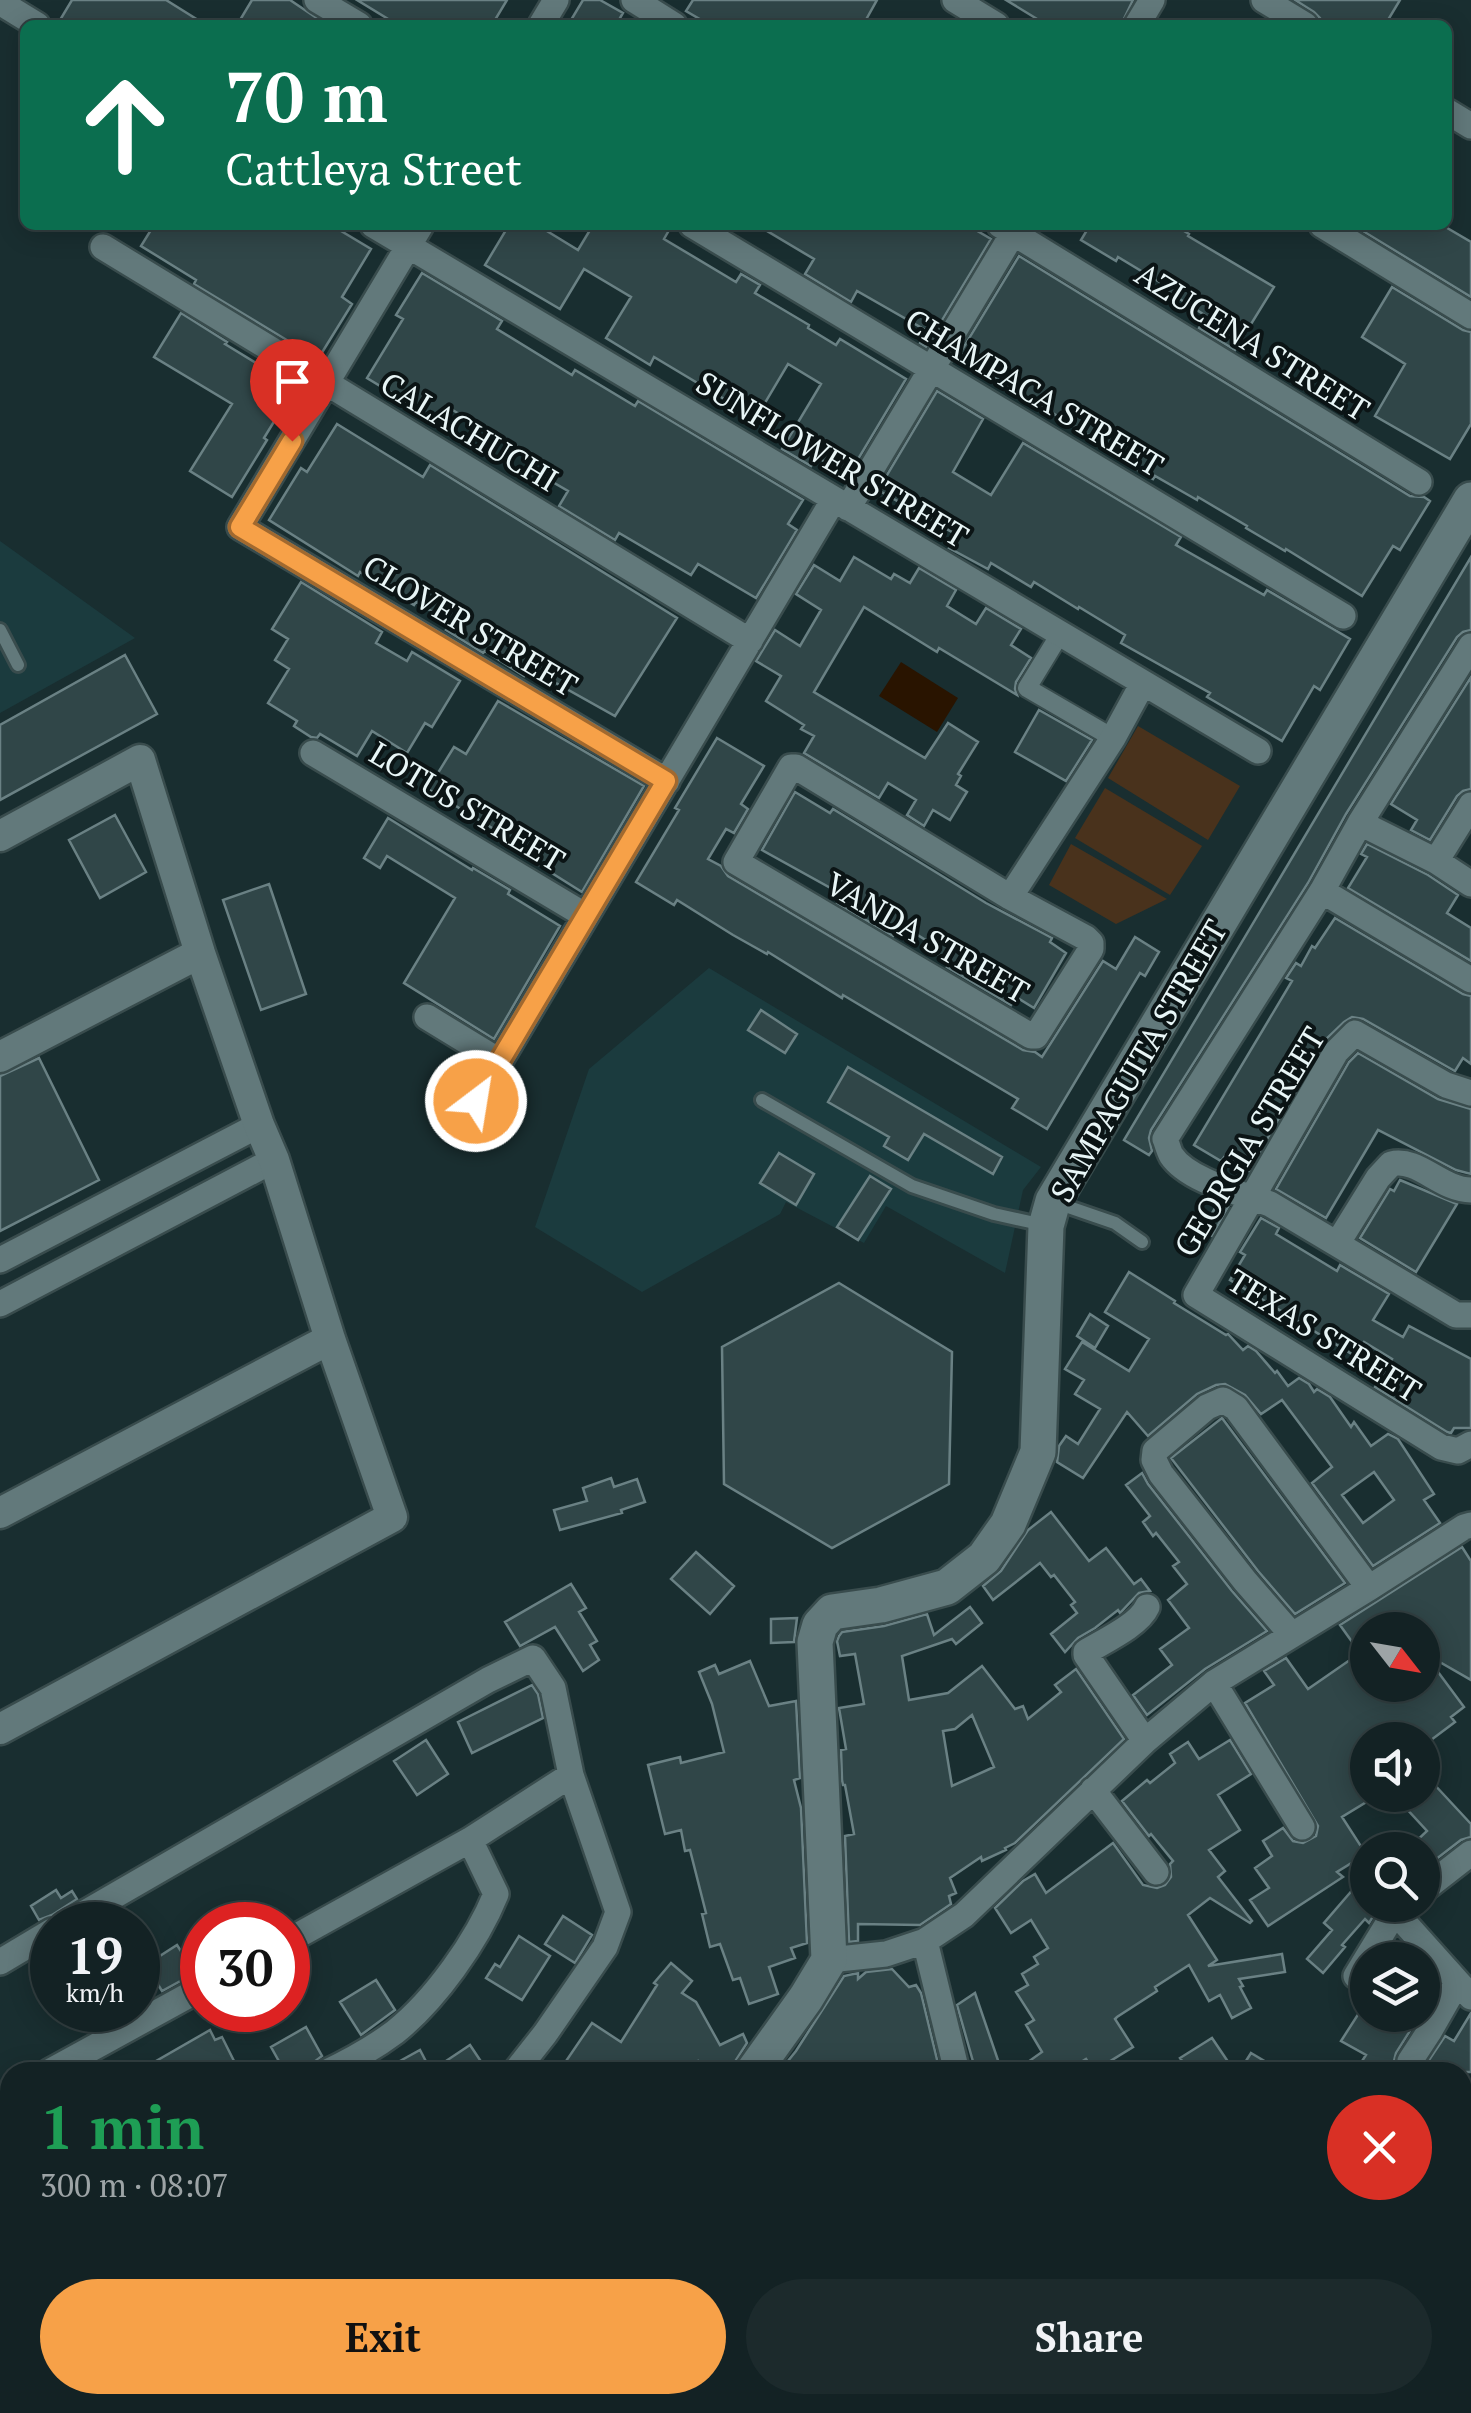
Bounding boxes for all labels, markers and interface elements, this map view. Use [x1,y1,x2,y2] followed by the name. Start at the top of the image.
[225,49,388,142] text: 70 m
[60,60,190,190] icon: ahead
[225,138,522,198] text: Cattleya Street
[1128,252,1378,430] street label: AZUCENA STREET
[898,299,1171,486] street label: CHAMPACA STREET
[250,339,335,442] pin
[265,354,320,409] icon: arrive
[689,361,976,557] street label: SUNFLOWER STREET
[373,362,566,501] street label: CALACHUCHI
[356,545,586,706] street label: CLOVER STREET
[362,731,573,881] street label: LOTUS STREET
[818,862,1037,1012] street label: VANDA STREET
[1040,912,1236,1209] street label: SAMPAGUITA STREET
[1164,1019,1334,1264] street label: GEORGIA STREET
[424,1049,528,1153] position arrow
[1220,1259,1429,1411] street label: TEXAS STREET
[1350,1612,1440,1702] north arrow
[1350,1612,1440,2032] map controls
[1350,1722,1440,1812] button: sound
[1350,1832,1440,1922] button: search
[180,1902,310,2032] speed limit sign: 30
[67,1922,123,1988] text: 19
[1350,1942,1440,2032] button: layers
[66,1976,124,2009] text: km/h
[40,2087,204,2166] text: 1 min
[1327,2095,1432,2200] button: close
[40,2164,228,2206] text: 300 m · 08:07
[40,2279,726,2394] button: Exit
[746,2279,1432,2394] button: Share

